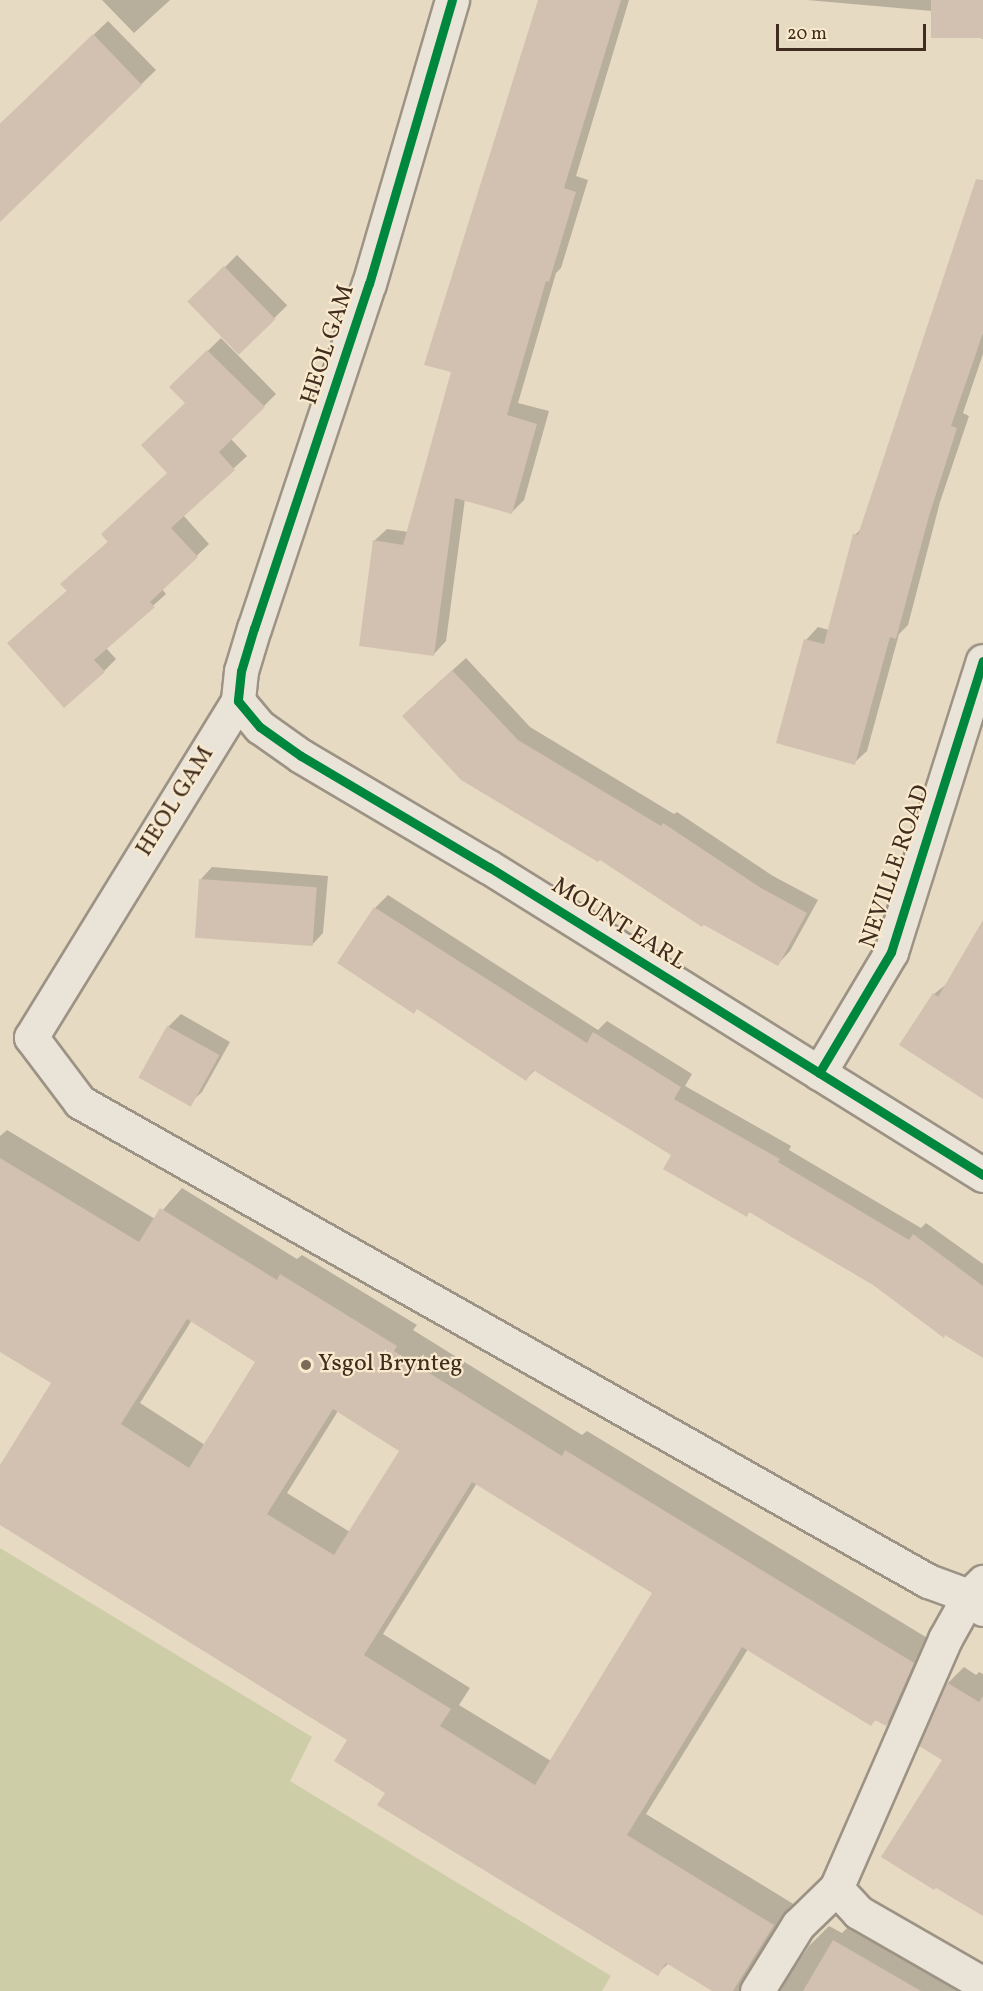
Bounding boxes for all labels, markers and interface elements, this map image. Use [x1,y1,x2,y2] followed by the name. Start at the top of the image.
[779,12,929,50] scale bar
[787,22,827,47] text: 20 m
[296,281,362,409] street label: HEOL GAM
[131,742,221,862] street label: HEOL GAM
[855,782,937,952] street label: NEVILLE ROAD
[545,872,691,978] street label: MOUNT EARL
[318,1351,463,1379] place label: Ysgol Brynteg
[299,1358,313,1372] marker: Ysgol Brynteg

